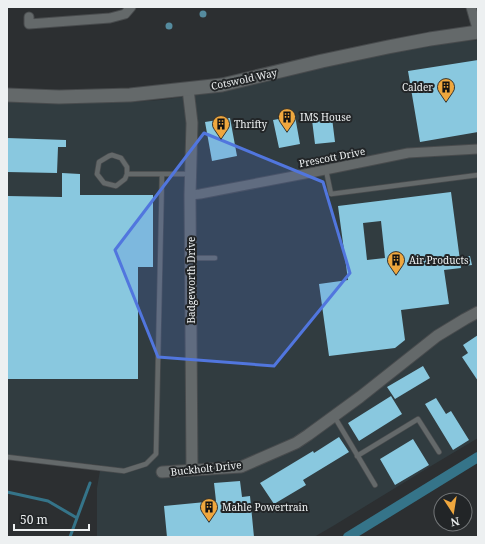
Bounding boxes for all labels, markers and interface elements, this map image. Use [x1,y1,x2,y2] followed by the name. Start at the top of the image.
[210,65,279,93] street label: Cotswold Way
[436,77,456,102] building icon: Calder
[402,80,433,94] place label: Calder
[277,107,297,132] building icon: IMS House
[300,110,351,124] place label: IMS House
[211,114,231,139] building icon: Thrifty
[234,117,268,131] place label: Thrifty
[298,144,366,170] street label: Prescott Drive
[184,237,198,323] street label: Badgeworth Drive
[386,250,406,275] building icon: Air Products
[409,253,469,267] place label: Air Products
[170,457,242,479] street label: Buckholt Drive
[433,492,473,532] north arrow
[199,497,219,522] building icon: Mahle Powertrain
[222,500,309,514] place label: Mahle Powertrain
[14,506,89,532] scale bar
[20,511,48,528] text: 50 m
[449,514,461,531] text: N

